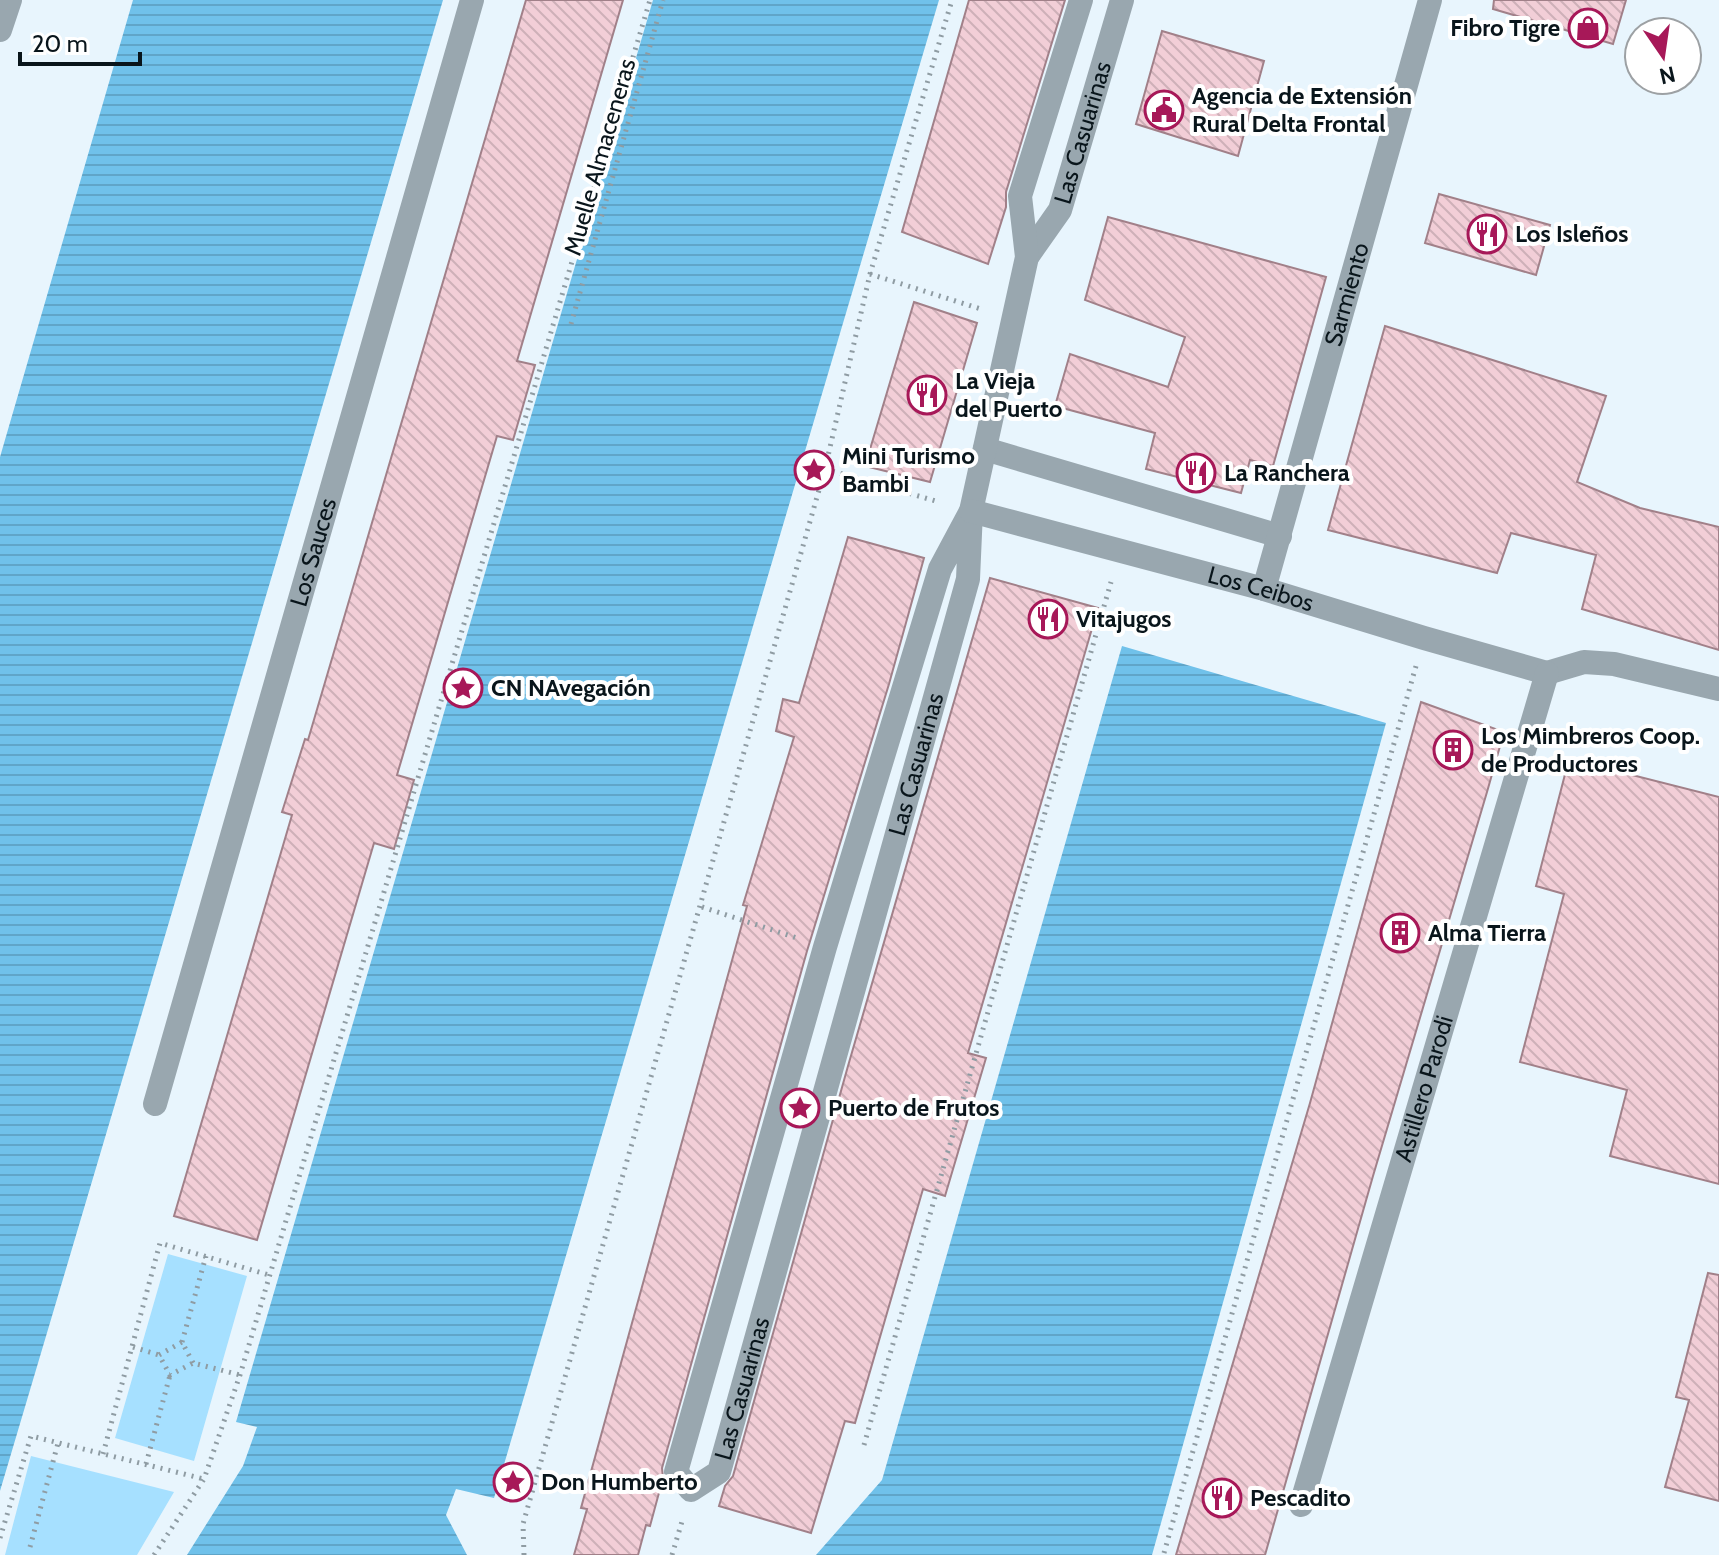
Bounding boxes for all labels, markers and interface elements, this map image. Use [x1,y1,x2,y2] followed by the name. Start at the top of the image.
[1567,7,1609,49] shop icon: Fibro Tigre
[1450,13,1560,42] place label: Fibro Tigre
[20,16,140,66] scale bar
[1623,16,1703,96] north arrow
[32,29,88,58] text: 20 m
[558,55,642,259] street label: Muelle Almaceneras
[1048,58,1117,207] street label: Las Casuarinas
[1657,60,1678,90] text: N
[1192,81,1412,138] place label: Agencia de Extensión Rural Delta Frontal
[1143,89,1185,131] public building icon: Agencia de Extensión Rural Delta Frontal
[1466,213,1508,255] restaurant icon: Los Isleños
[1515,219,1628,248] place label: Los Isleños
[1318,239,1375,349] street label: Sarmiento
[955,366,1063,423] place label: La Vieja del Puerto
[906,374,948,416] restaurant icon: La Vieja del Puerto
[842,441,975,498] place label: Mini Turismo Bambi
[793,449,835,491] place icon: Mini Turismo Bambi
[1175,452,1217,494] restaurant icon: La Ranchera
[1224,458,1350,487] place label: La Ranchera
[284,495,342,610] street label: Los Sauces
[1205,560,1317,617] street label: Los Ceibos
[1027,598,1069,640] restaurant icon: Vitajugos
[1076,604,1171,633] place label: Vitajugos
[442,667,484,709] place icon: CN NAvegación
[491,673,651,702] place label: CN NAvegación
[882,689,950,839] street label: Las Casuarinas
[1481,721,1700,778] place label: Los Mimbreros Coop. de Productores
[1432,729,1474,771] building icon: Los Mimbreros Coop. de Productores
[1379,912,1421,954] building icon: Alma Tierra
[1428,918,1546,947] place label: Alma Tierra
[1388,1012,1459,1165] street label: Astillero Parodi
[779,1087,821,1129] place icon: Puerto de Frutos
[828,1093,1000,1122] place label: Puerto de Frutos
[708,1314,776,1463] street label: Las Casuarinas
[492,1461,534,1503] place icon: Don Humberto
[541,1467,698,1496] place label: Don Humberto
[1201,1477,1243,1519] restaurant icon: Pescadito
[1250,1483,1351,1512] place label: Pescadito

